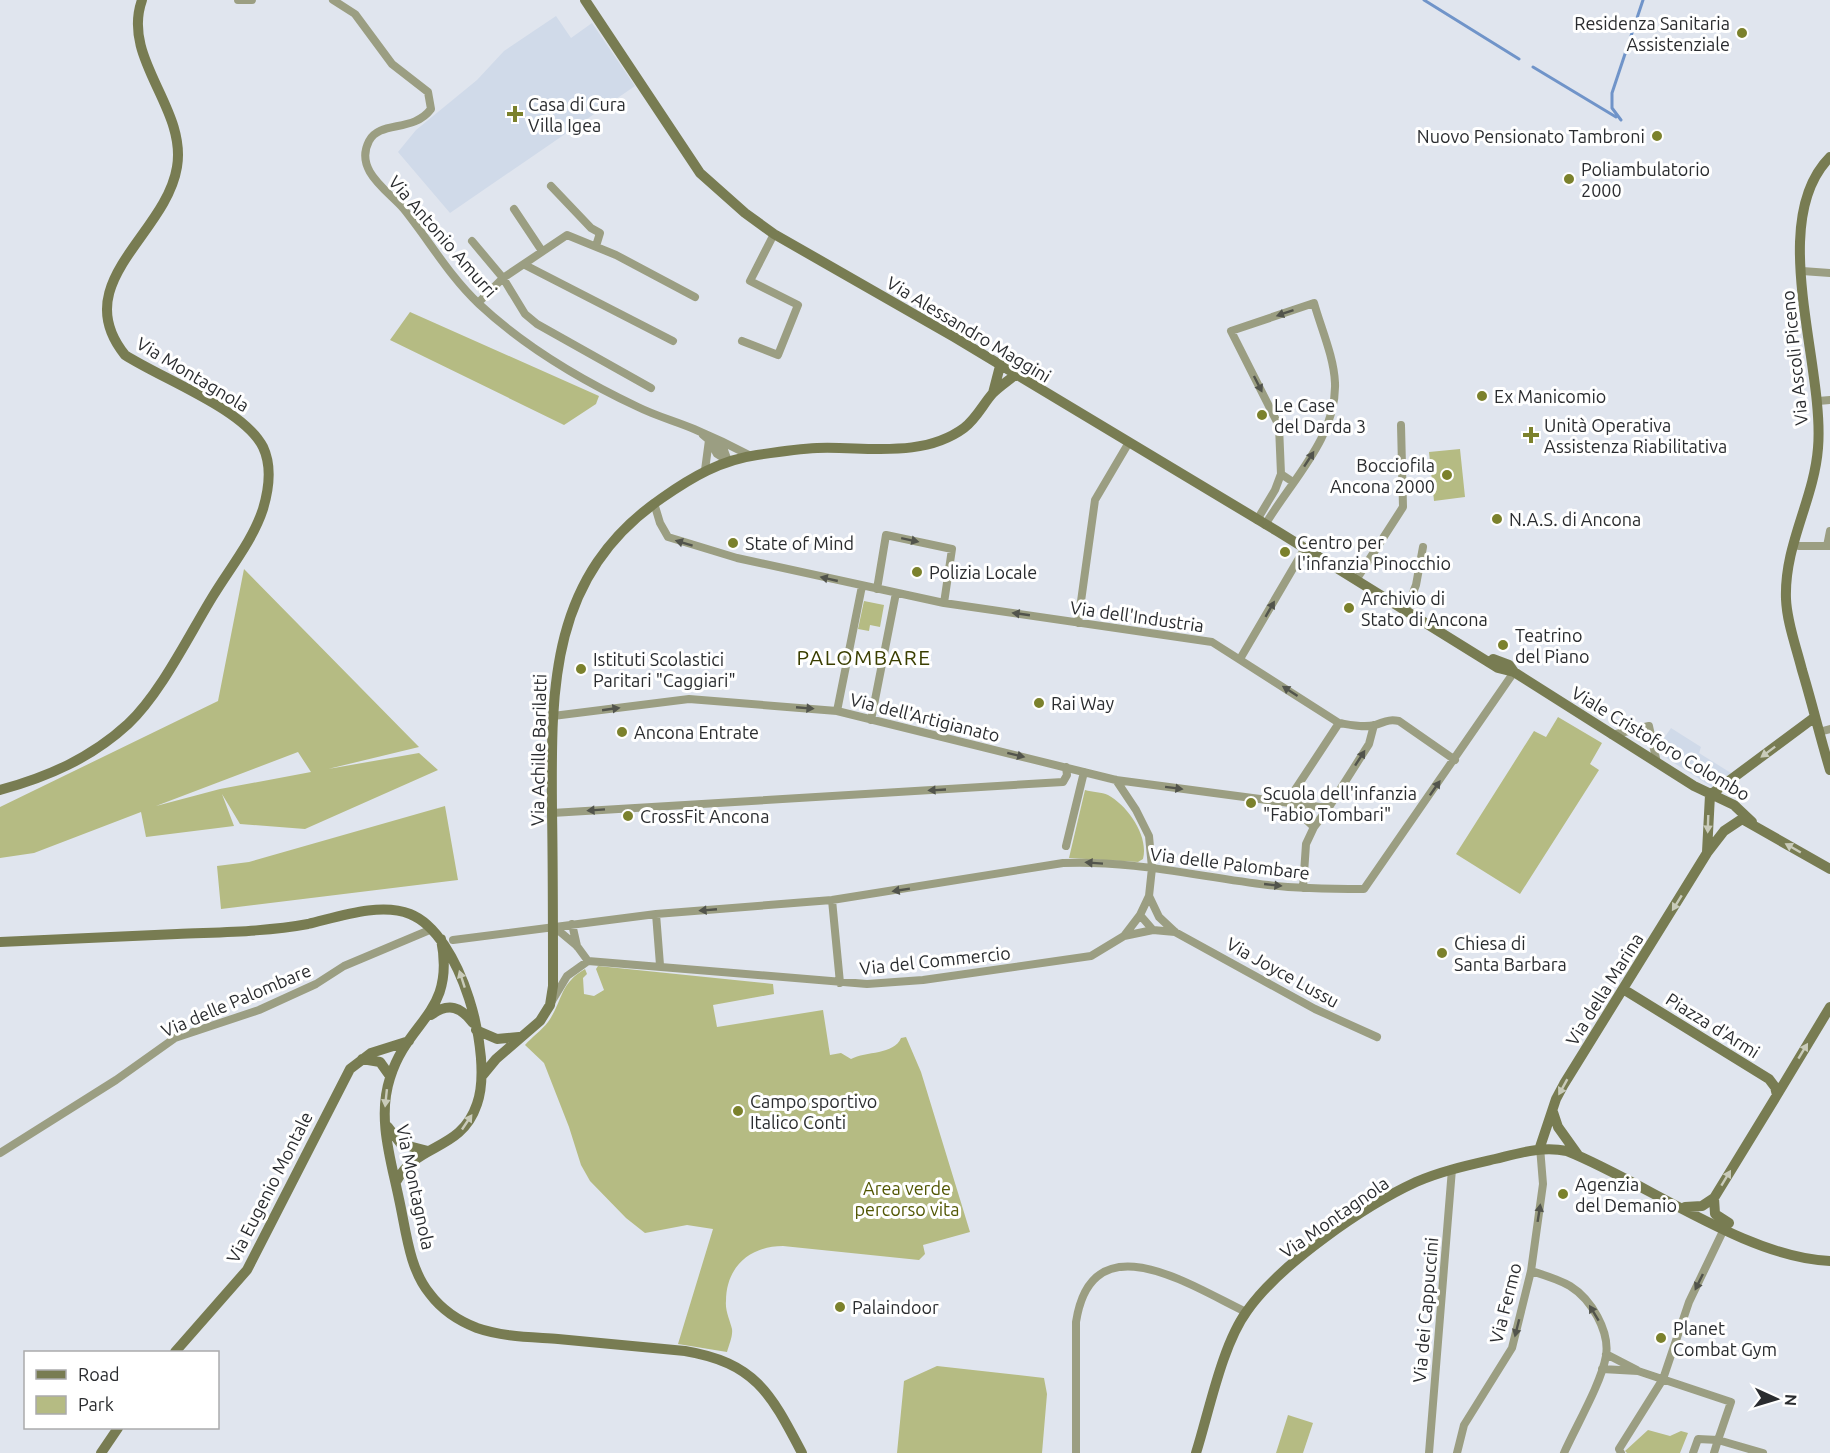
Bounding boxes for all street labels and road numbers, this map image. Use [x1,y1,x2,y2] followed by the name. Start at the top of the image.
[385,171,501,301] street label: Via Antonio Amurri
[883,272,1055,386] street label: Via Alessandro Maggini
[1777,289,1811,427] street label: Via Ascoli Piceno
[133,333,253,415] street label: Via Montagnola
[1069,597,1205,635] street label: Via dell'Industria
[527,674,549,826] street label: Via Achille Barilatti
[1568,682,1754,804] street label: Viale Cristoforo Colombo
[848,689,1002,745] street label: Via dell'Artigianato
[1149,843,1311,883] street label: Via delle Palombare
[1561,929,1647,1049] street label: Via della Marina
[1223,933,1343,1011] street label: Via Joyce Lussu
[859,942,1011,978] street label: Via del Commercio
[158,959,314,1041] street label: Via delle Palombare
[1663,988,1763,1062] street label: Piazza d'Armi
[222,1108,316,1266] street label: Via Eugenio Montale
[393,1122,439,1252] street label: Via Montagnola
[1276,1172,1392,1262] street label: Via Montagnola
[1409,1236,1441,1384] street label: Via dei Cappuccini
[1485,1261,1525,1345] street label: Via Fermo

